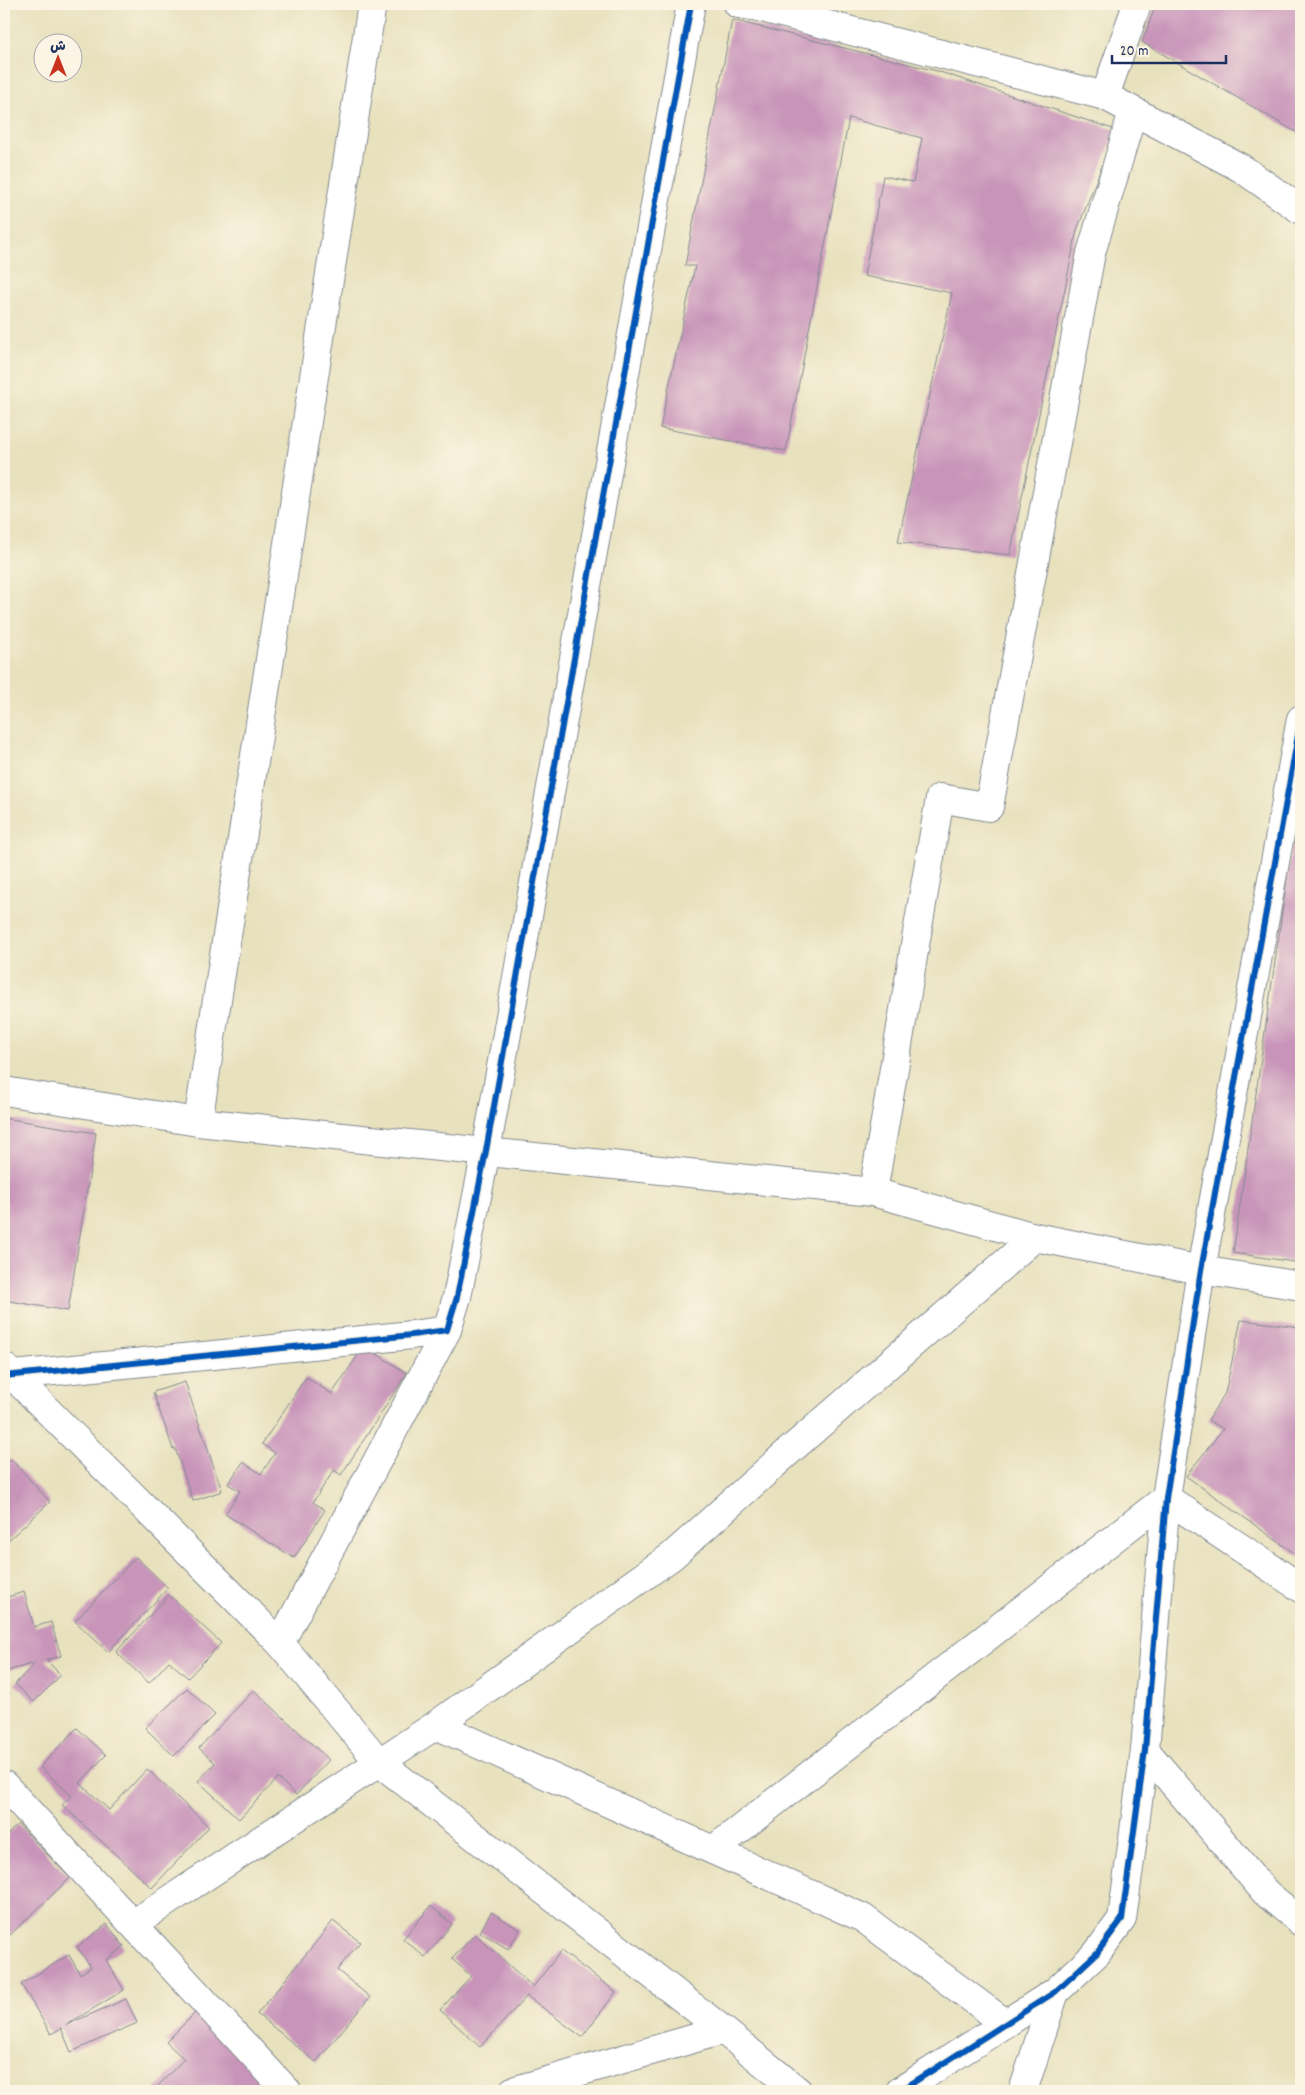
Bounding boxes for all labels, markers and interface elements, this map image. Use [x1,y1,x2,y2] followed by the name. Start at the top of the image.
[32,32,82,82] north arrow
[1112,32,1226,64] scale bar
[50,37,66,57] text: ش
[1120,41,1148,63] text: 20 m

